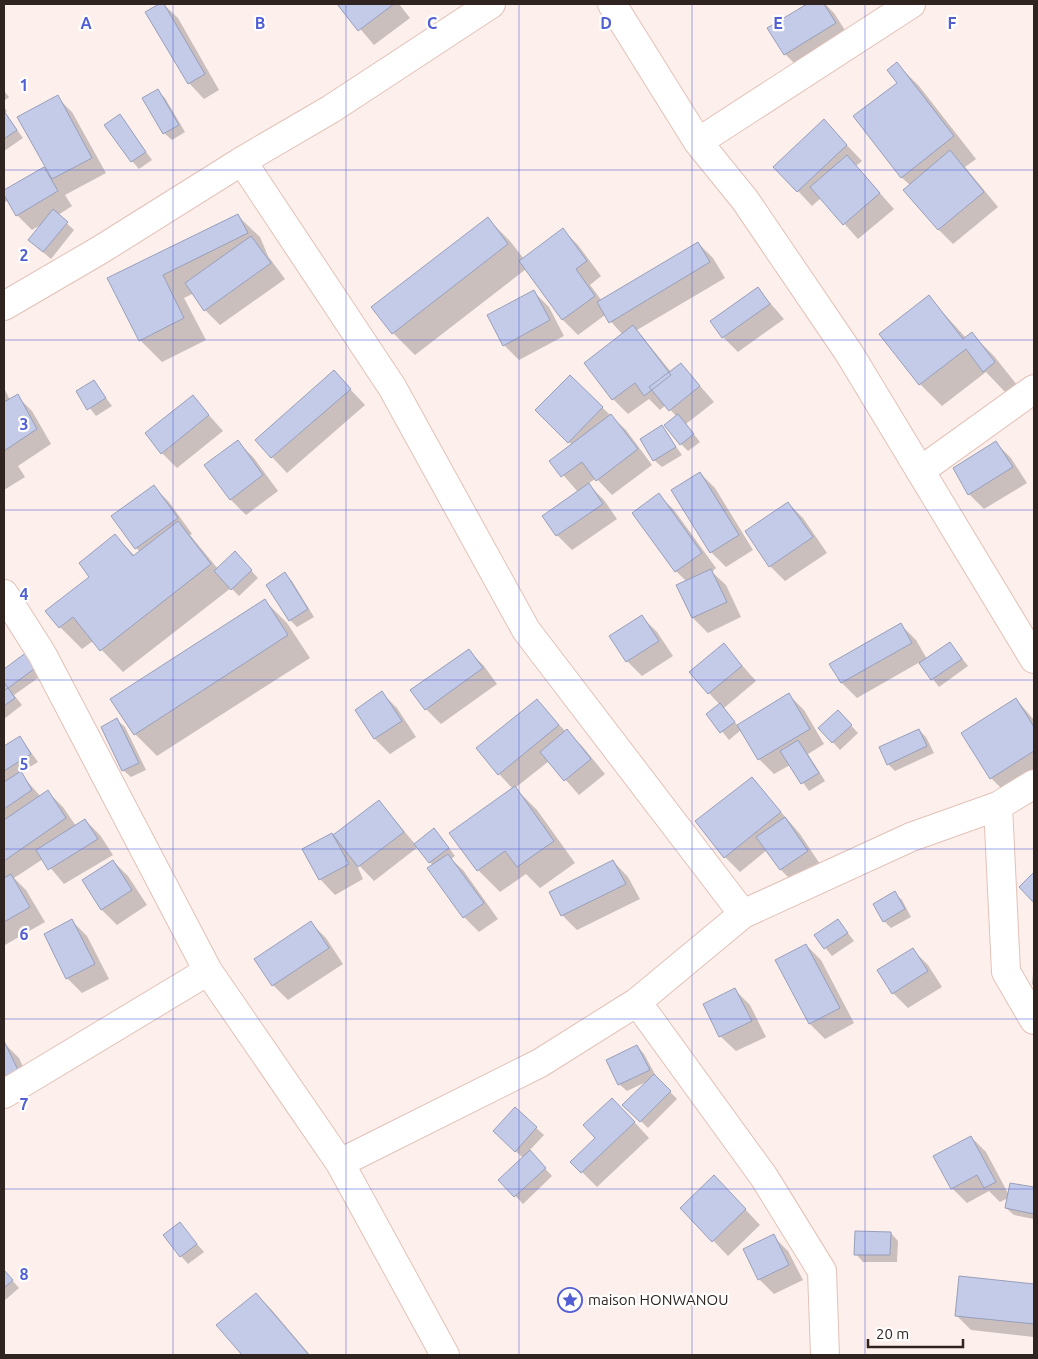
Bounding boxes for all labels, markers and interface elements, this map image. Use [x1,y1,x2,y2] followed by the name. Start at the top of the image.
[80,14,92,32] text: A
[255,14,265,32] text: B
[427,14,437,32] text: C
[600,14,612,32] text: D
[773,14,783,32] text: E
[948,14,957,32] text: F
[19,76,29,94] text: 1
[19,246,29,264] text: 2
[19,415,29,433] text: 3
[19,585,29,603] text: 4
[19,755,29,773] text: 5
[19,925,29,943] text: 6
[19,1095,29,1113] text: 7
[19,1265,29,1283] text: 8
[557,1287,583,1313] place icon: maison HONWANOU
[588,1291,728,1308] place label: maison HONWANOU
[868,1316,963,1348] scale bar
[876,1325,909,1342] text: 20 m

